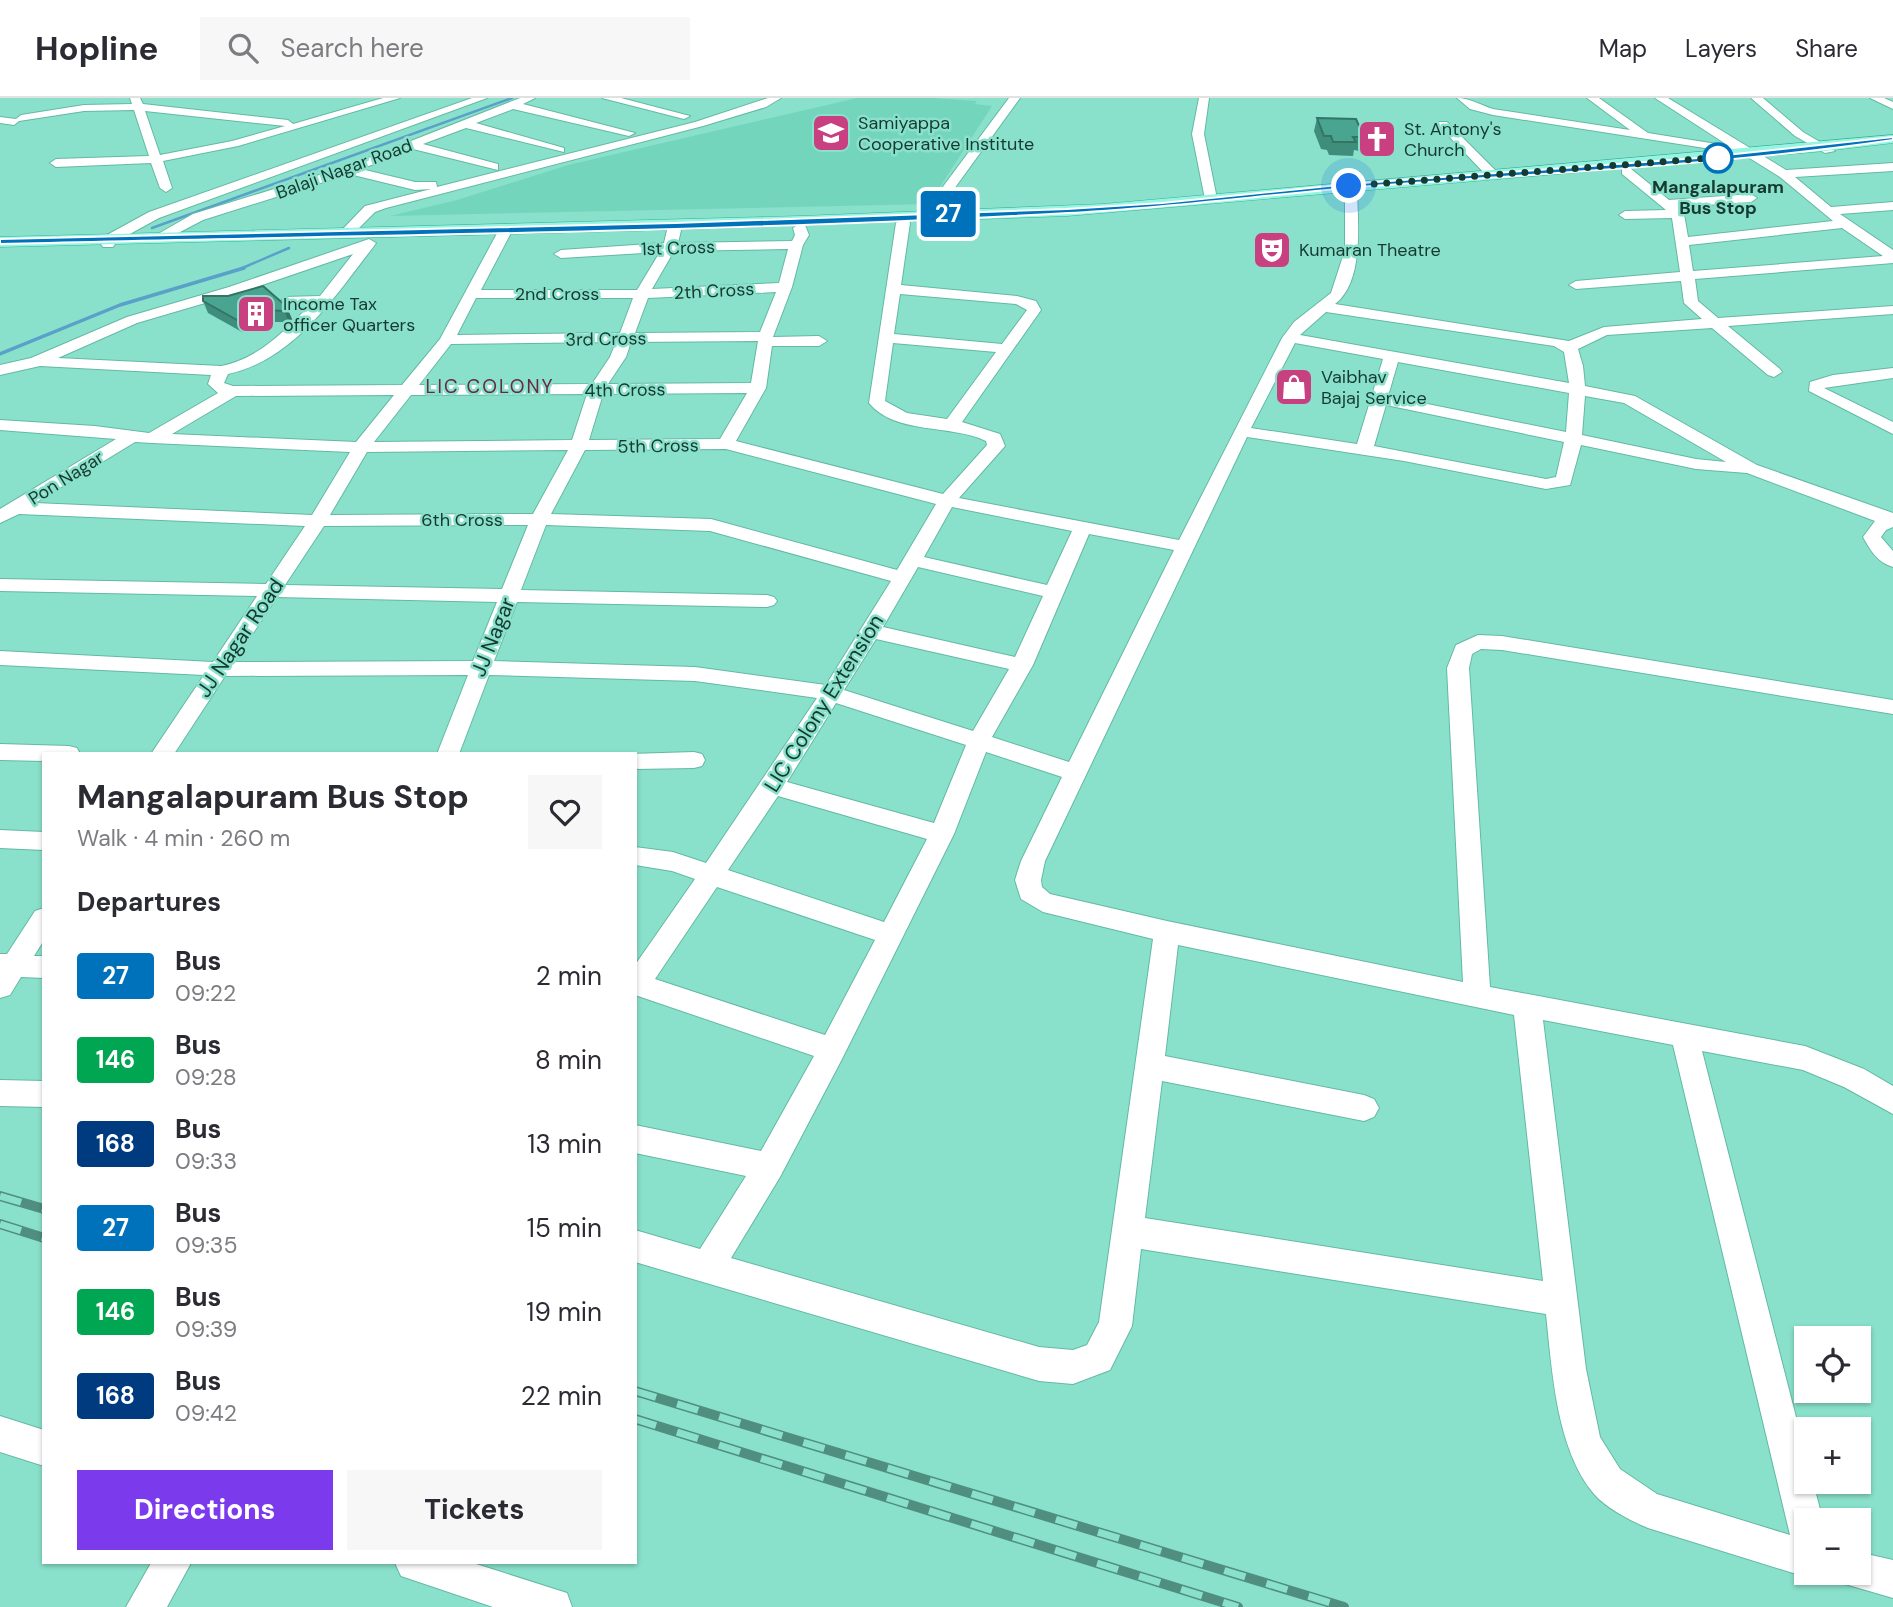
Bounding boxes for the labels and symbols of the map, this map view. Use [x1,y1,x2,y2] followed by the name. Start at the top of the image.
[858,111,1034,156] place label: Samiyappa Cooperative Institute
[810,112,852,154] school or university icon: Samiyappa Cooperative Institute
[1404,117,1502,162] place label: St. Antony's Church
[1356,118,1398,160] church icon: St. Antony's Church
[273,133,415,205] street label: Balaji Nagar Road
[1703,143,1733,173] marker: Mangalapuram Bus Stop
[1331,168,1366,203] your location
[1652,175,1784,220] place label: Mangalapuram Bus Stop
[916,191,979,237] line badge: 27
[1251,229,1293,271] theatre icon: Kumaran Theatre
[641,235,715,261] street label: 1st Cross
[1299,238,1441,262] place label: Kumaran Theatre
[673,277,755,305] street label: 2th Cross
[515,282,599,306] street label: 2nd Cross
[283,292,415,337] place label: Income Tax officer Quarters
[235,293,277,335] building icon: Income Tax officer Quarters
[565,326,647,352] street label: 3rd Cross
[1321,365,1427,410] place label: Vaibhav Bajaj Service
[1273,366,1315,408] shop icon: Vaibhav Bajaj Service
[425,374,555,399] district label: LIC COLONY
[584,377,666,403] street label: 4th Cross
[617,433,699,459] street label: 5th Cross
[24,445,108,511] street label: Pon Nagar
[421,508,503,532] street label: 6th Cross
[190,573,290,703] street label: JJ Nagar Road
[464,593,522,681] street label: JJ Nagar
[758,609,890,797] street label: LIC Colony Extension

